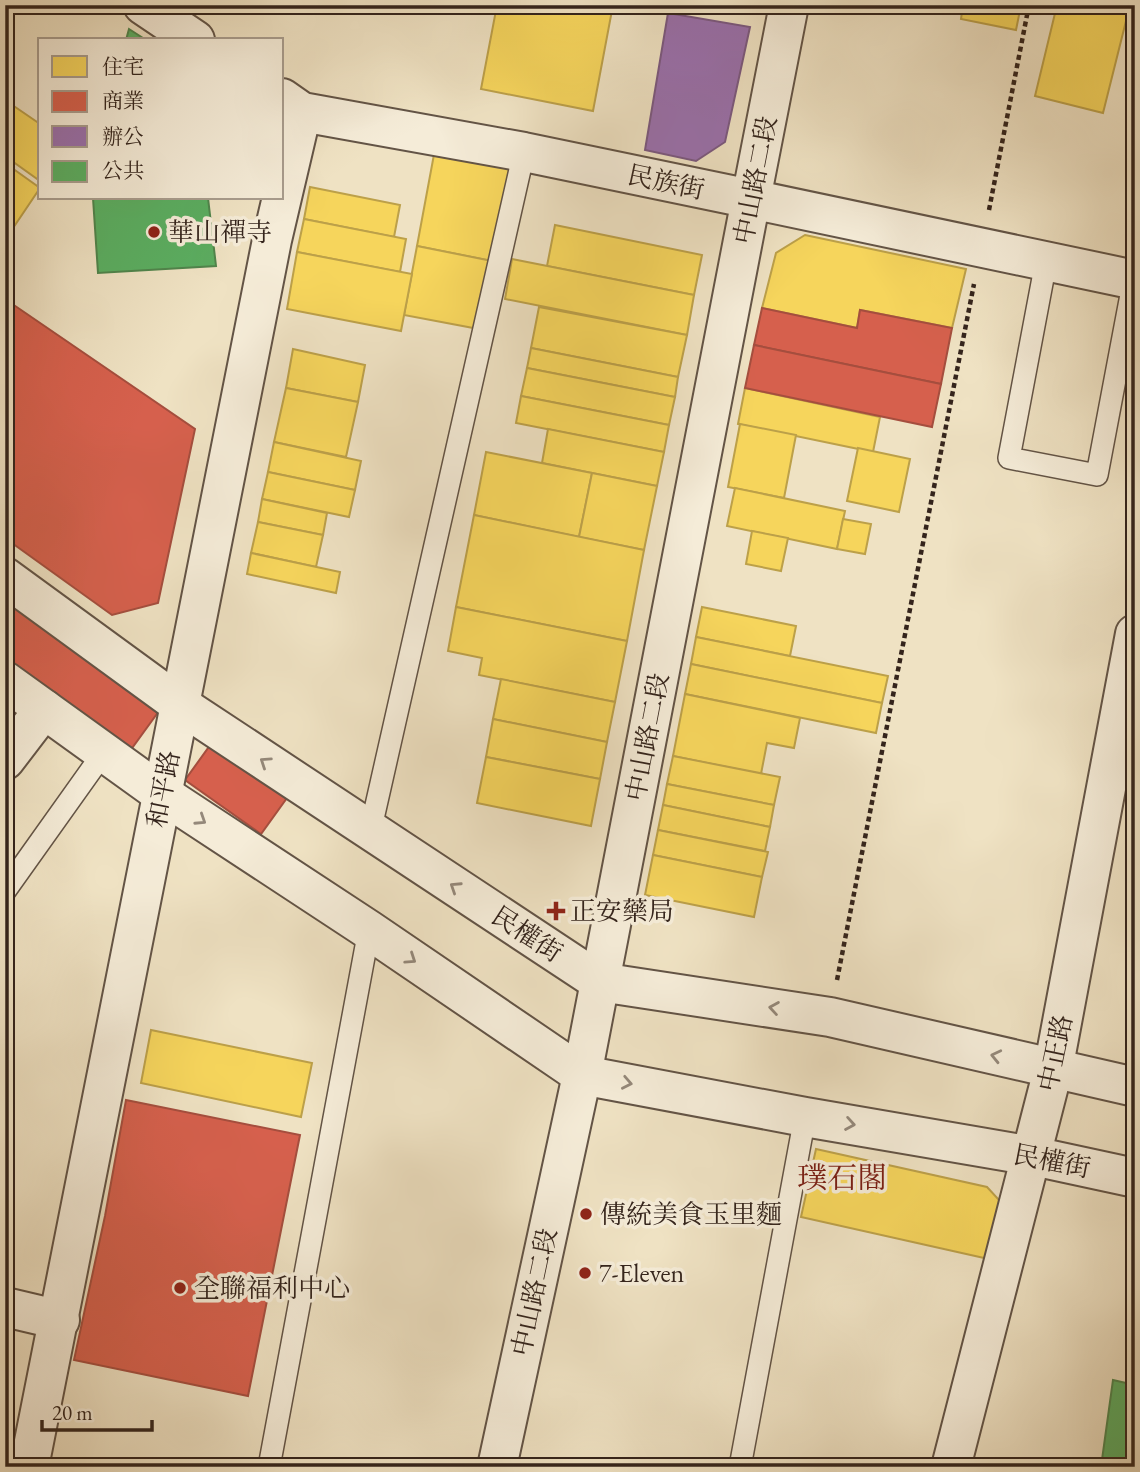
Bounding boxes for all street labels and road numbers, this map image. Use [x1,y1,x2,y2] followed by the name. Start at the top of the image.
[726,113,784,247] street label: 中山路二段
[624,157,708,207] street label: 民族街
[618,670,676,804] street label: 中山路二段
[139,747,187,831] street label: 和平路
[485,898,569,970] street label: 民權街
[1030,1011,1080,1095] street label: 中正路
[1010,1137,1094,1185] street label: 民權街
[504,1225,564,1359] street label: 中山路二段

